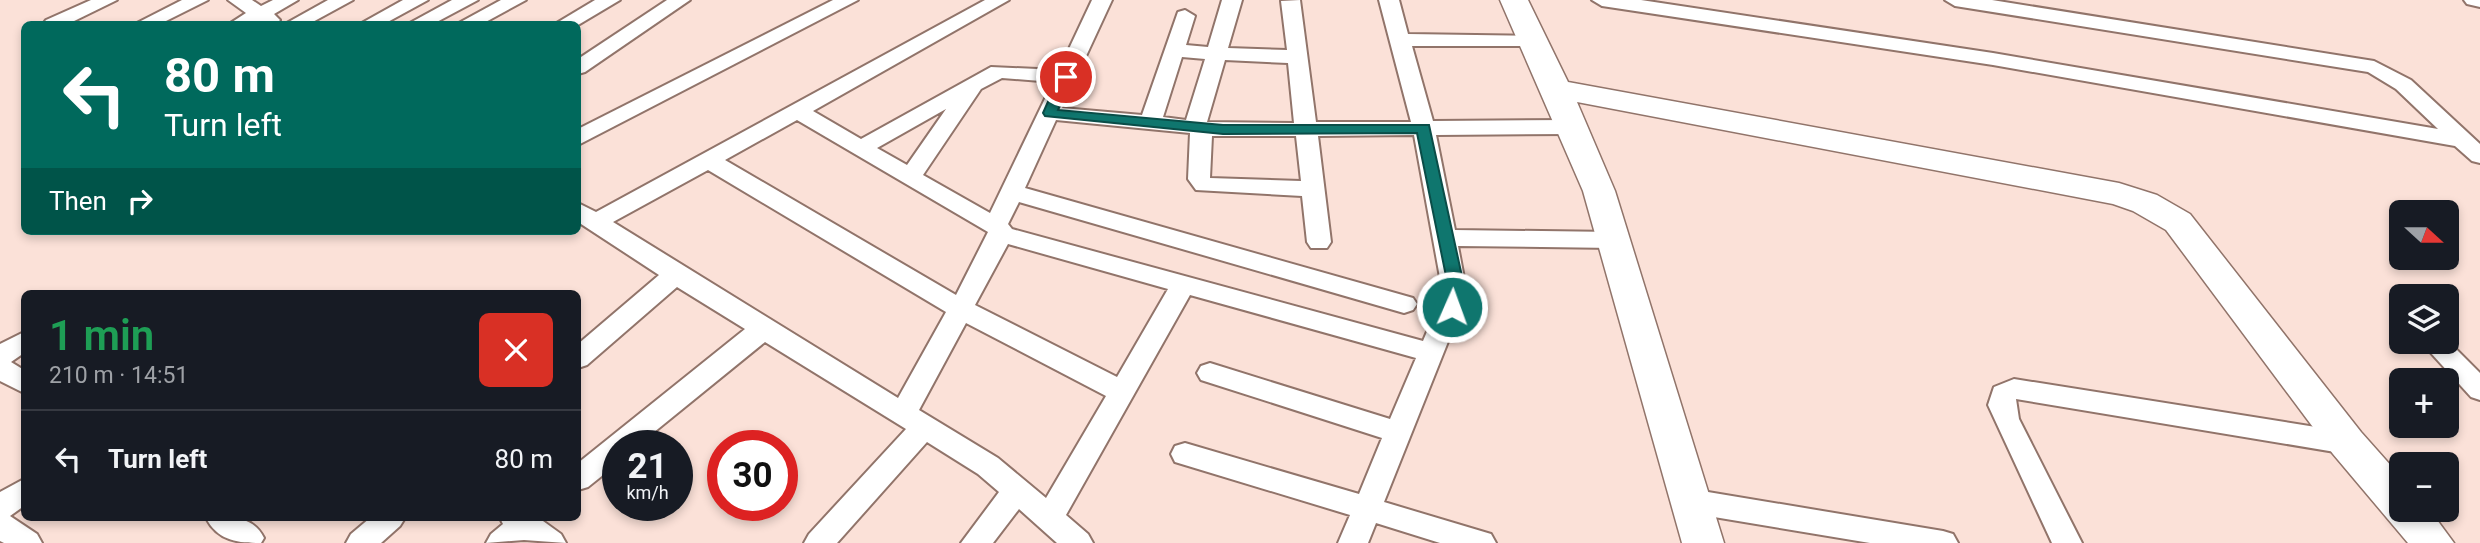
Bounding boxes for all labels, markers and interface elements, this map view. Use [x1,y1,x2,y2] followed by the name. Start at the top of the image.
[164,47,275,104] text: 80 m
[1036,47,1096,107] pin
[49,49,140,140] icon: left
[1047,58,1085,96] icon: arrive
[164,106,282,144] text: Turn left
[121,182,159,220] icon: right
[49,186,107,216] text: Then
[2389,200,2459,270] north arrow
[2389,200,2459,522] map controls
[1415,270,1489,344] position arrow
[2389,284,2459,354] button: layers
[49,311,154,360] text: 1 min
[479,313,553,387] button: close
[49,362,188,389] text: 210 m · 14:51
[2389,368,2459,438] button: +
[707,430,798,521] speed limit sign: 30
[49,440,87,478] icon: left
[108,444,207,474] text: Turn left
[495,444,553,474] text: 80 m
[627,446,668,487] text: 21
[2389,452,2459,522] button: −
[626,482,669,503] text: km/h

